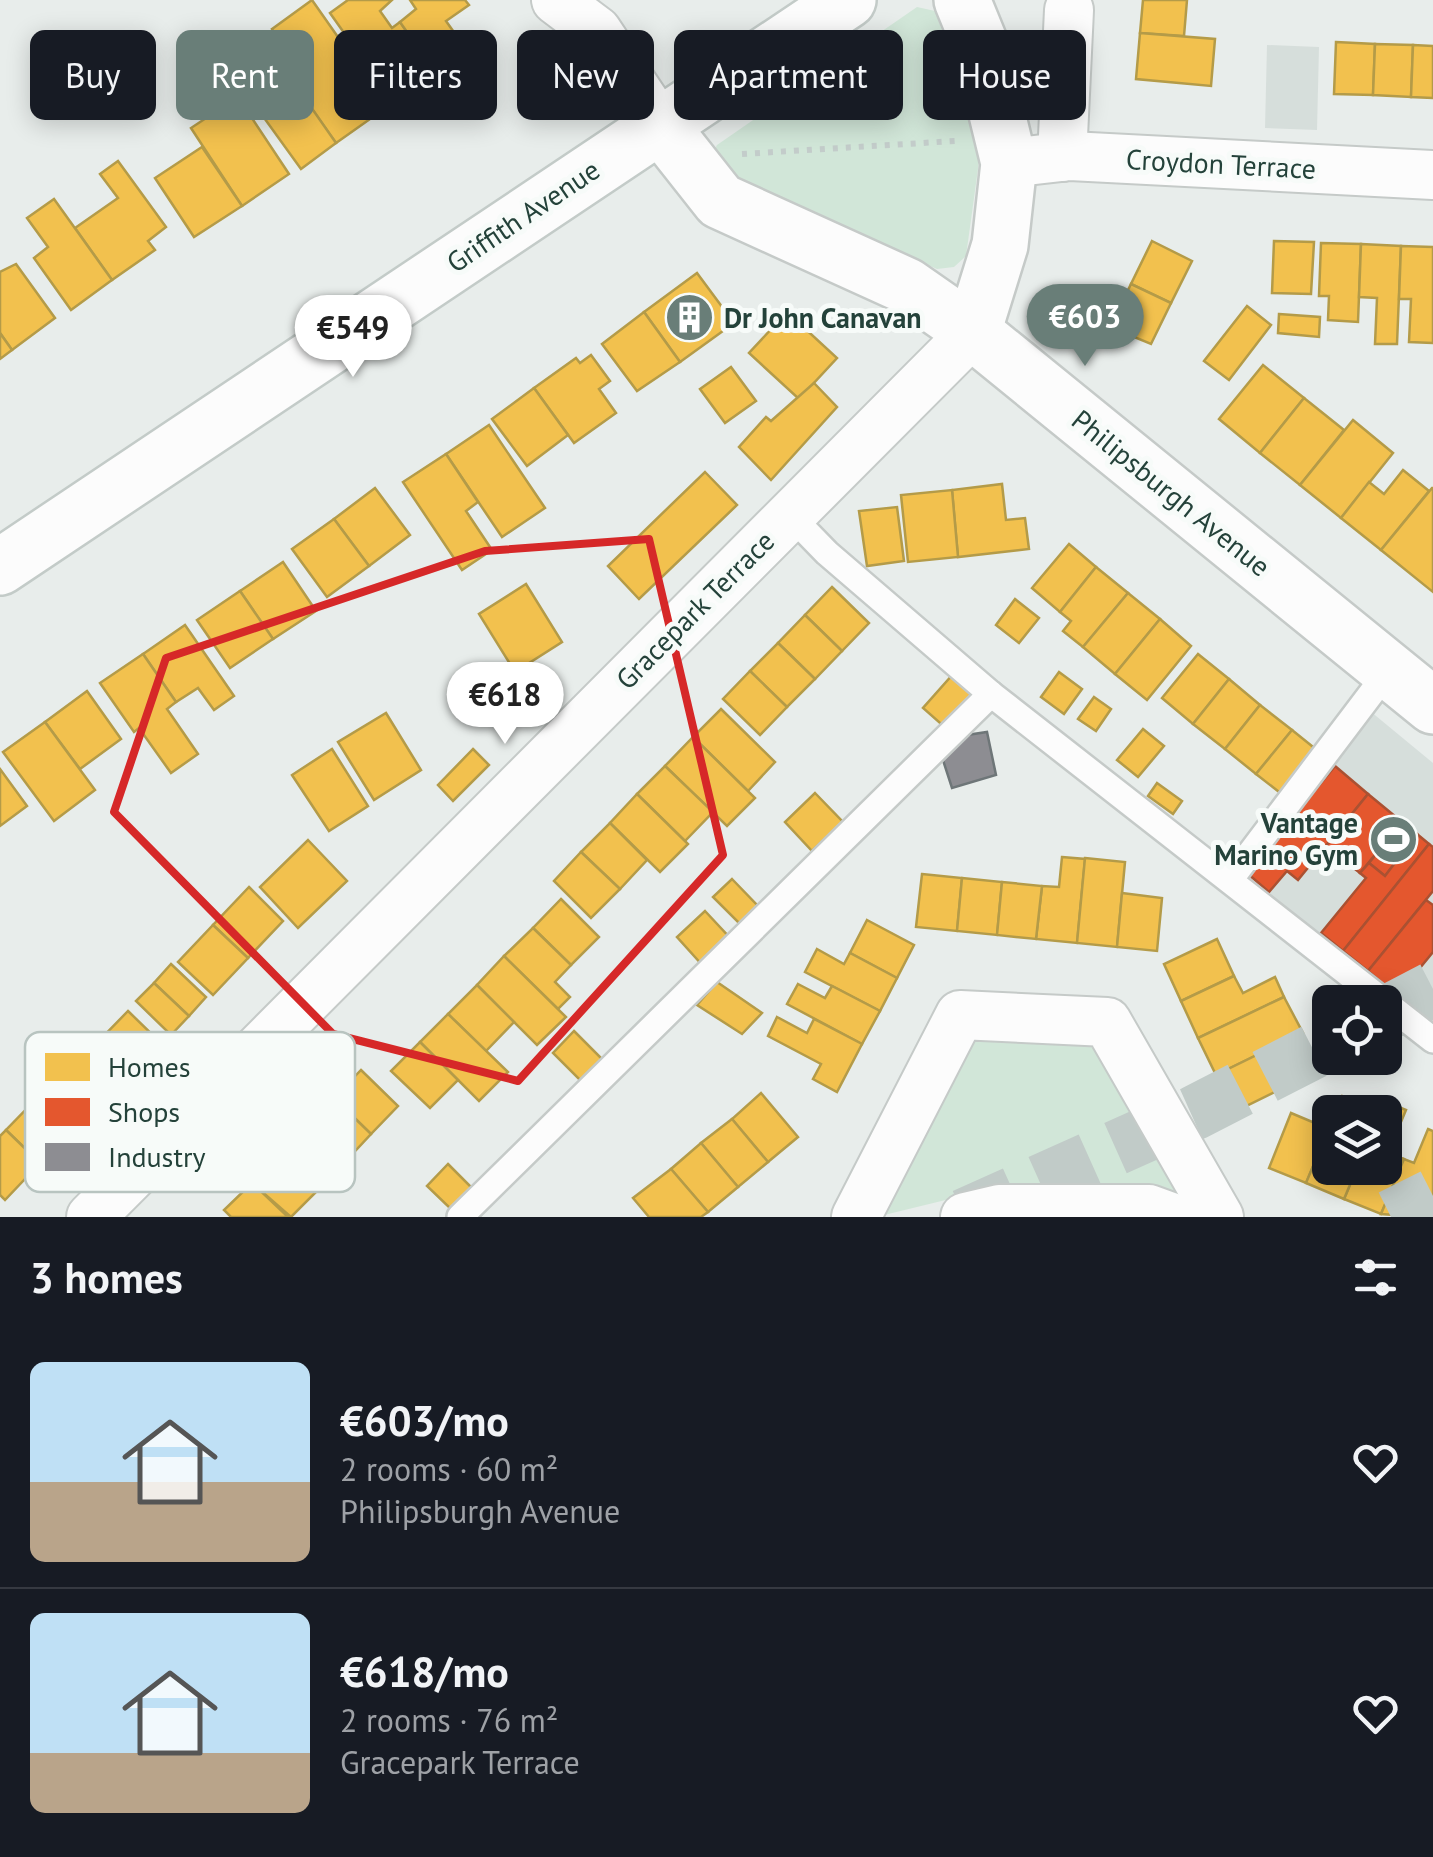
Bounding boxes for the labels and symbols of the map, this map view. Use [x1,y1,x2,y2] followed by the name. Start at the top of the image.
[1125,140,1317,187] street label: Croydon Terrace
[439,151,606,280] street label: Griffith Avenue
[1026,284,1144,369] pin: €603
[663,292,715,344] building icon: Dr John Canavan
[294,295,412,380] pin: €549
[724,299,922,336] place label: Dr John Canavan
[1064,401,1278,584] street label: Philipsburgh Avenue
[607,522,782,697] street label: Gracepark Terrace
[446,662,564,747] pin: €618
[1214,804,1358,873] place label: Vantage Marino Gym
[1367,813,1419,865] sports icon: Vantage Marino Gym
[25,1032,355,1192] legend
[108,1048,191,1085] text: Homes
[108,1093,180,1130] text: Shops
[108,1138,205,1175] text: Industry

